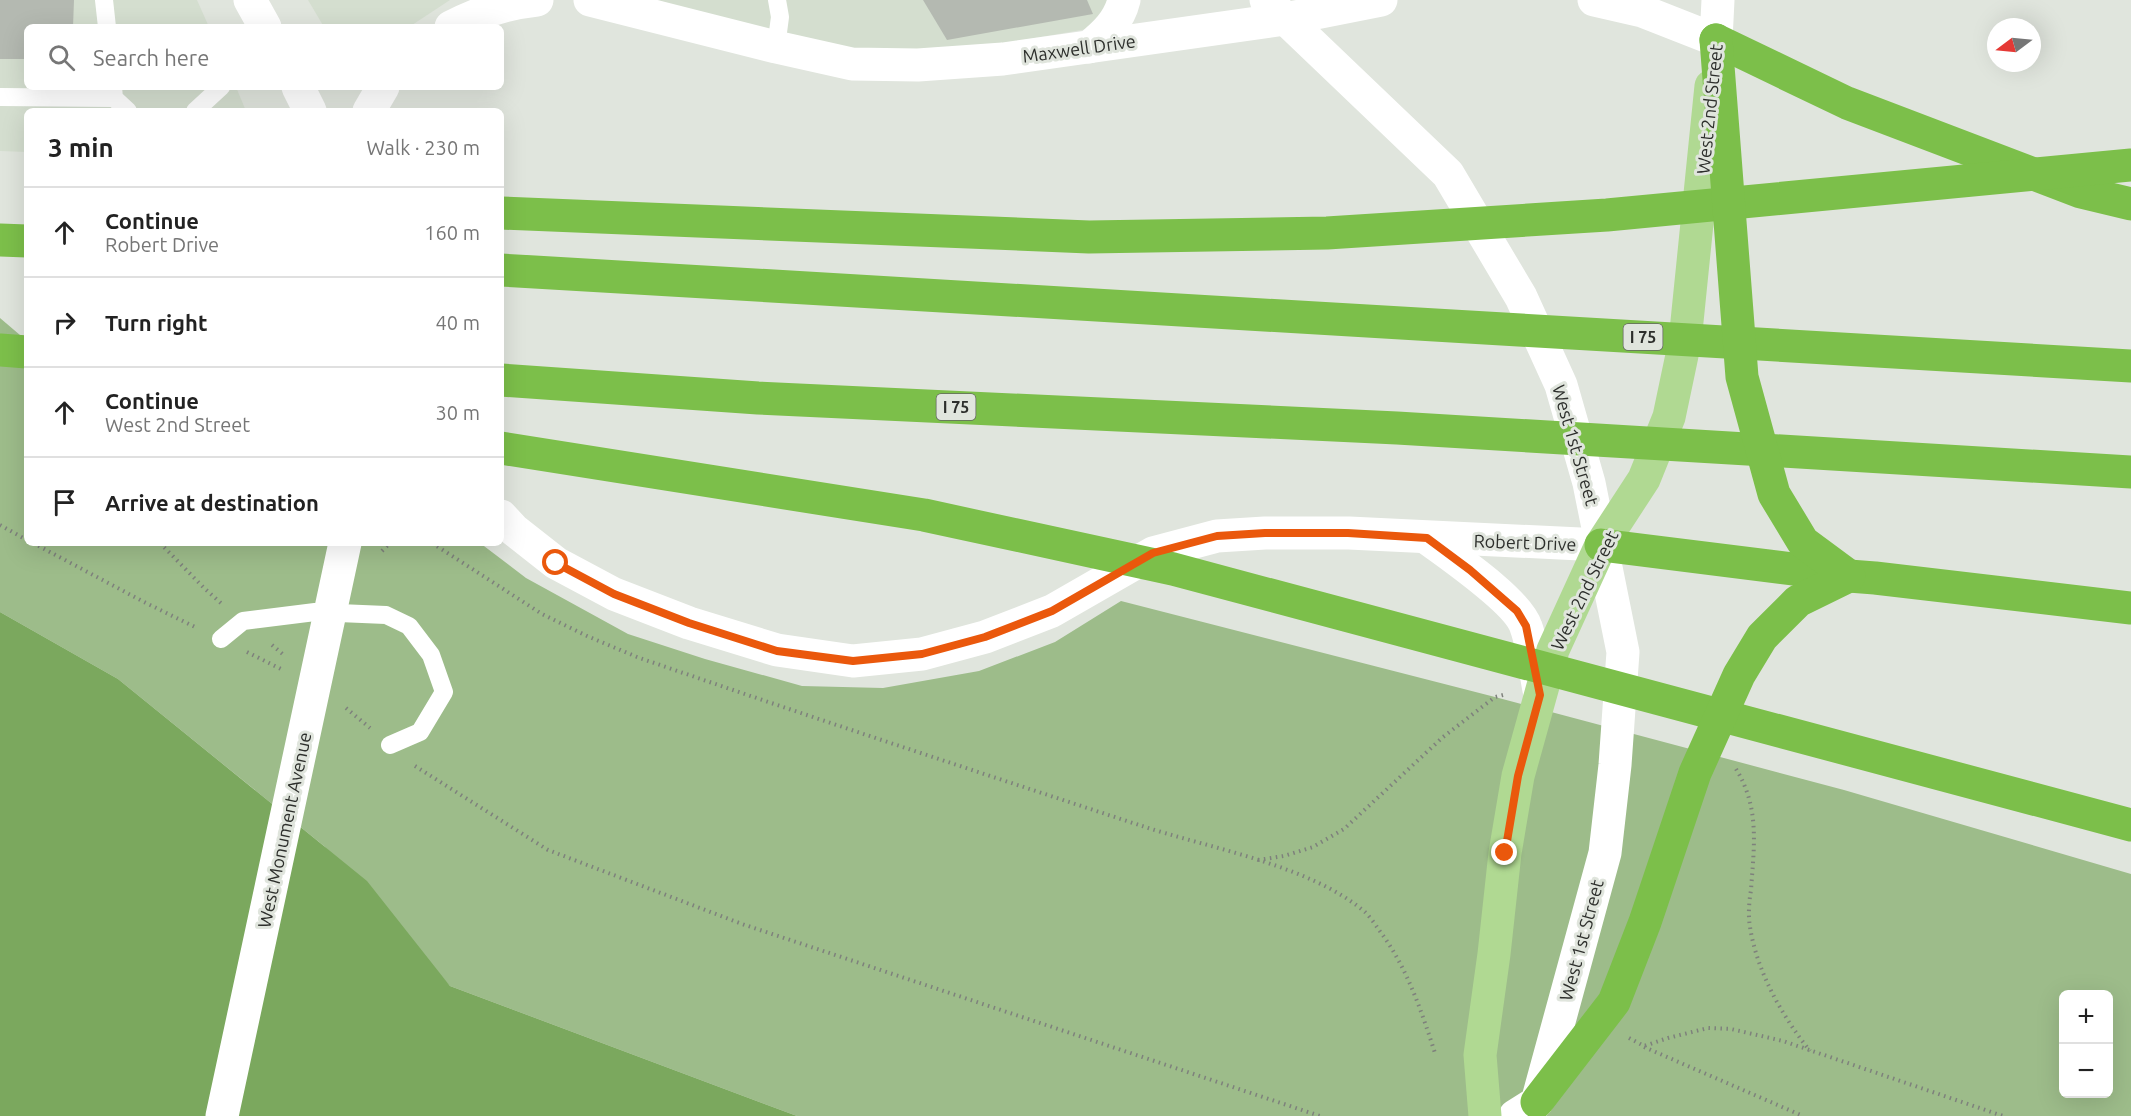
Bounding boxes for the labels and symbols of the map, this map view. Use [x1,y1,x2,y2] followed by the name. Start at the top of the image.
[1987,18,2041,72] north arrow
[1021,30,1137,66] street label: Maxwell Drive
[1692,43,1726,175] street label: West 2nd Street
[1624,324,1662,350] road number: I 75
[1549,382,1603,508] street label: West 1st Street
[936,394,976,420] road number: I 75
[1546,527,1622,653] street label: West 2nd Street
[1473,530,1577,554] street label: Robert Drive
[542,549,568,575] route start
[253,730,315,930] street label: West Monument Avenue
[1491,839,1517,865] route end
[1555,877,1607,1003] street label: West 1st Street

